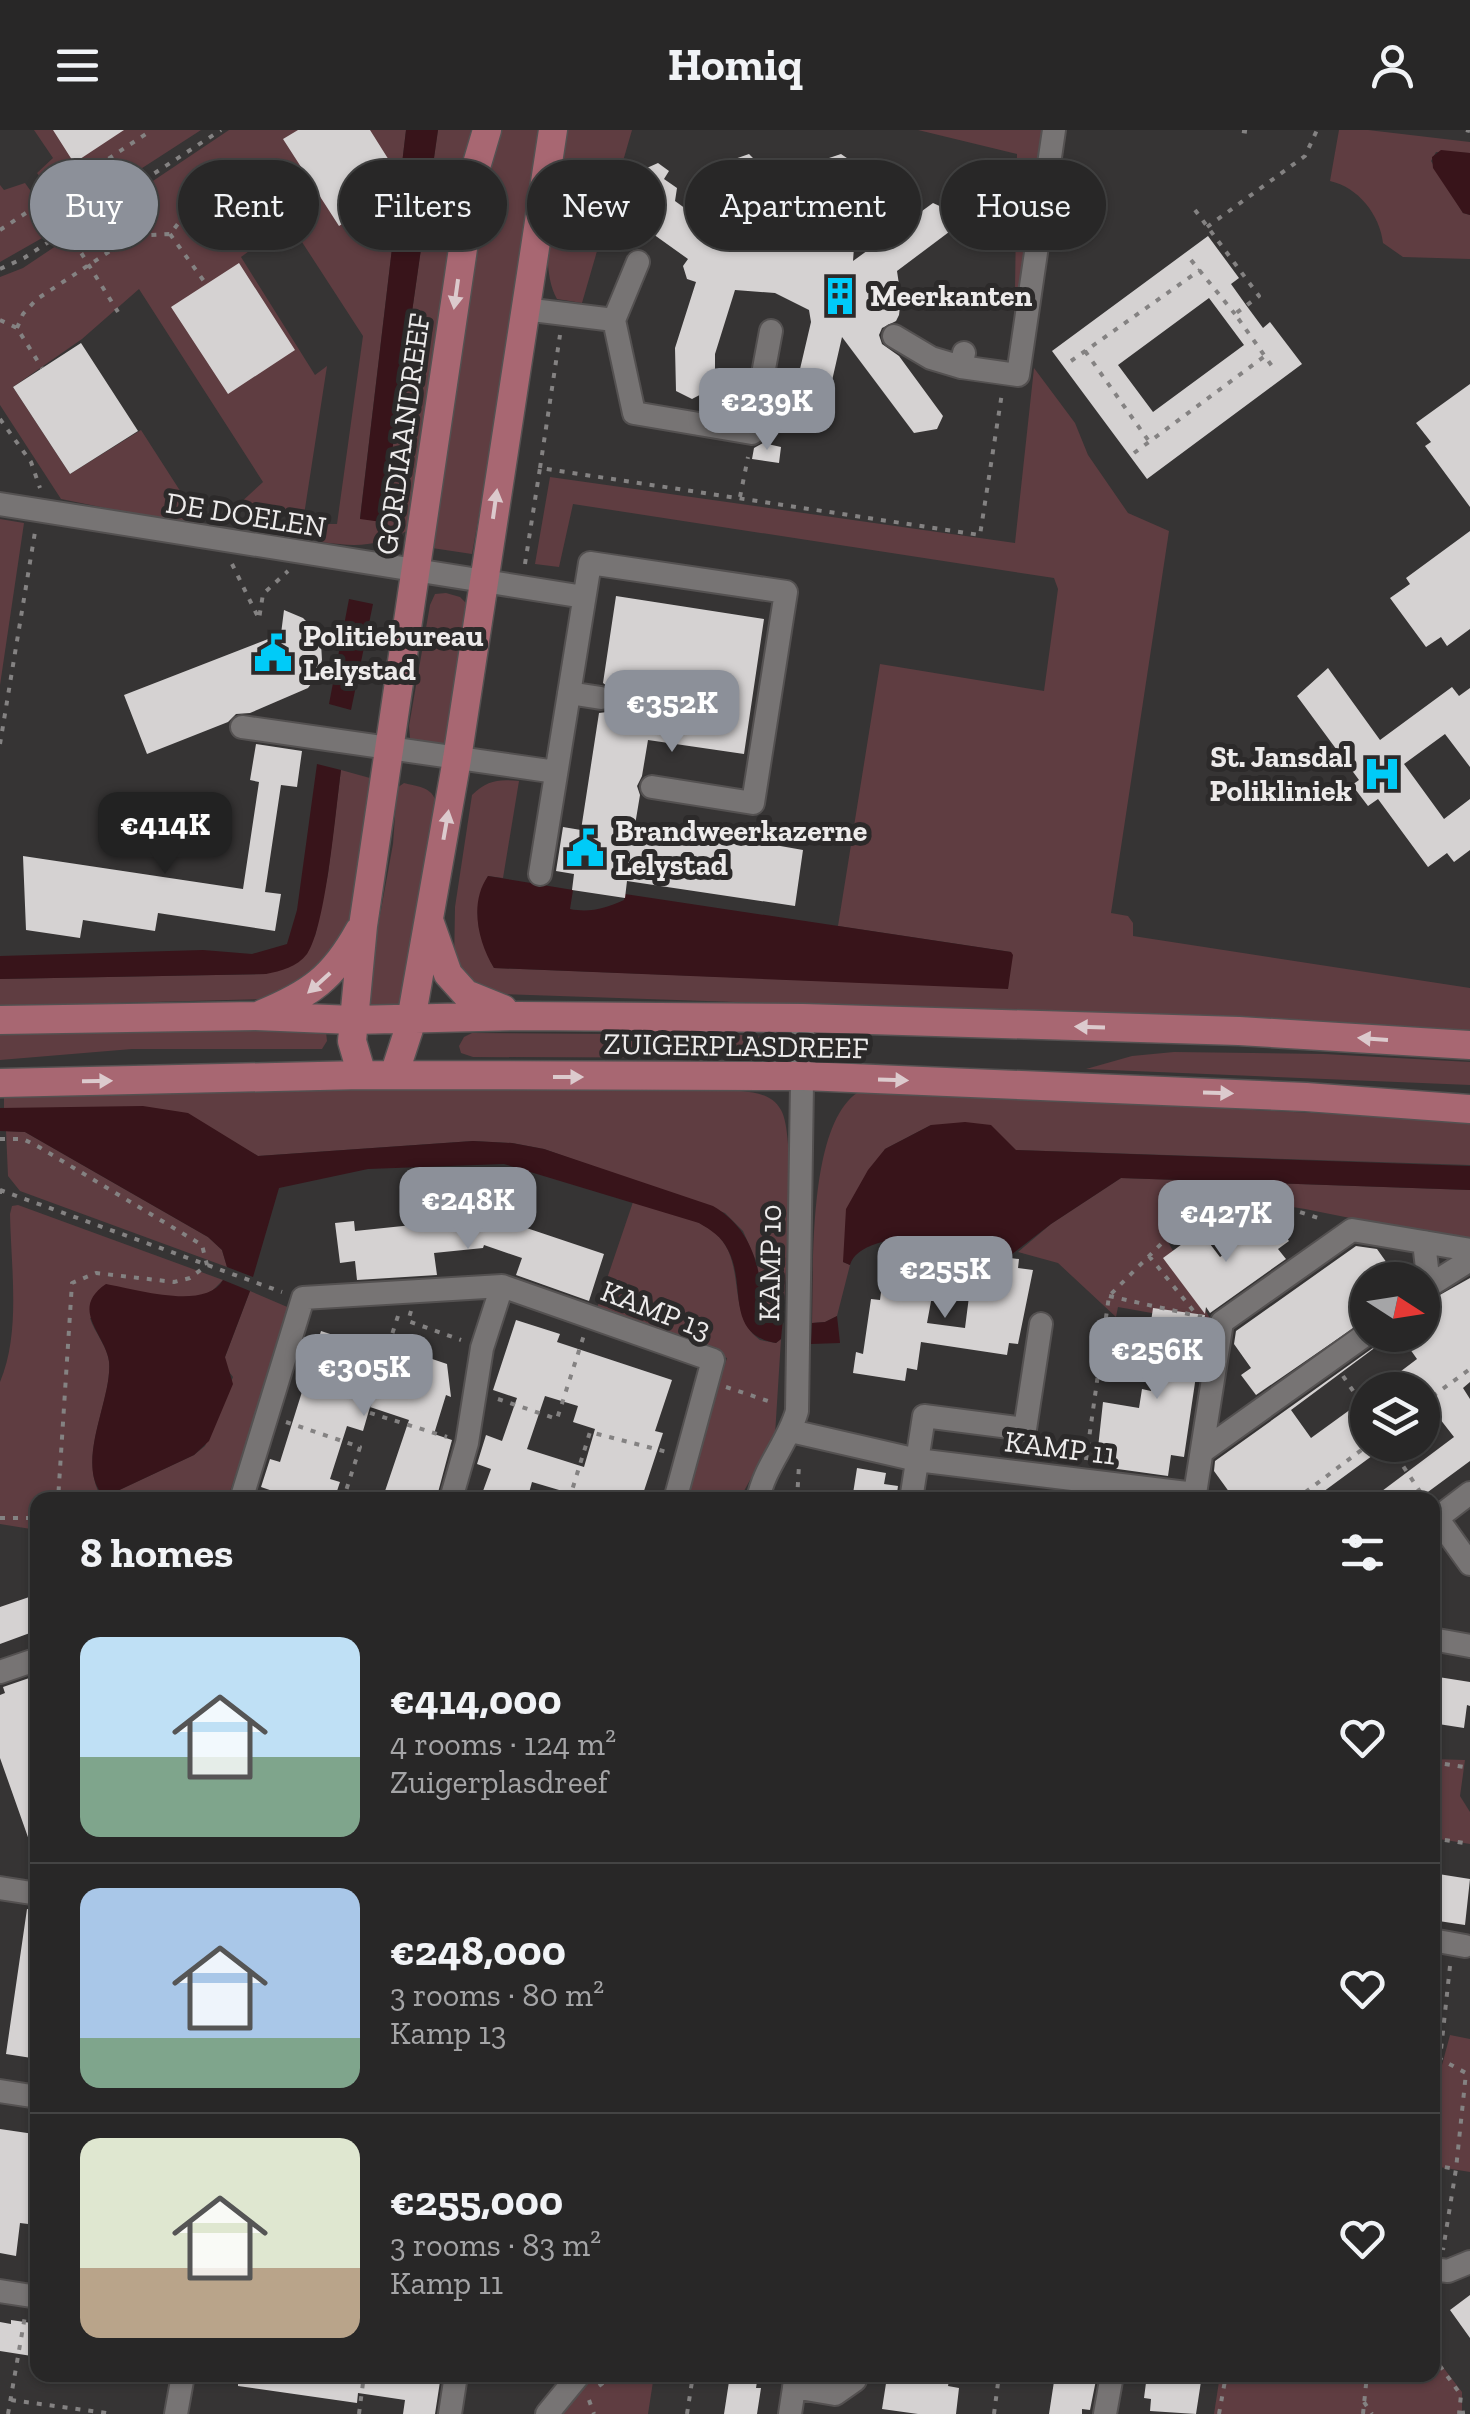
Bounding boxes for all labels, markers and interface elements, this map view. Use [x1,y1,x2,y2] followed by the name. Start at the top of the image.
[50,38,105,93] icon: menu
[668,38,802,92] text: Homiq
[1365,38,1420,93] icon: person
[30,160,158,250] chip: Buy
[178,160,319,250] chip: Rent
[339,160,507,250] chip: Filters
[527,160,665,250] chip: New
[685,160,921,250] chip: Apartment
[941,160,1106,250] chip: House
[819,275,861,317] building icon: Meerkanten
[870,278,1032,314] place label: Meerkanten
[447,279,463,310] one-way arrow
[368,311,438,557] street label: GORDIAANDREEF
[697,368,837,453] pin: €239K
[721,381,813,419] text: €239K
[163,485,329,545] street label: DE DOELEN
[488,488,504,519] one-way arrow
[303,618,484,688] place label: Politiebureau Lelystad
[252,632,294,674] public building icon: Politiebureau Lelystad
[602,670,742,755] pin: €352K
[626,683,718,721] text: €352K
[1209,739,1352,809] place label: St. Jansdal Polikliniek
[1361,753,1403,795] hospital icon: St. Jansdal Polikliniek
[95,792,235,877] pin: €414K
[120,805,210,843] text: €414K
[439,809,454,841] one-way arrow
[615,813,867,883] place label: Brandweerkazerne Lelystad
[564,827,606,869] public building icon: Brandweerkazerne Lelystad
[307,971,332,993] one-way arrow
[1073,1018,1105,1034] one-way arrow
[603,1026,869,1066] street label: ZUIGERPLASDREEF
[1356,1031,1388,1047] one-way arrow
[553,1069,585,1085] one-way arrow
[878,1072,910,1088] one-way arrow
[82,1073,114,1089] one-way arrow
[1202,1086,1234,1102] one-way arrow
[398,1167,538,1252] pin: €248K
[421,1180,515,1218] text: €248K
[1156,1180,1296,1265] pin: €427K
[1180,1193,1272,1231] text: €427K
[751,1204,789,1322] street label: KAMP 10
[875,1236,1015,1321] pin: €255K
[899,1249,991,1287] text: €255K
[1350,1262,1440,1352] north arrow
[1350,1262,1440,1462] map controls
[596,1273,716,1347] street label: KAMP 13
[1087,1317,1227,1402] pin: €256K
[1111,1330,1203,1368] text: €256K
[294,1334,434,1419] pin: €305K
[318,1347,410,1385] text: €305K
[1350,1372,1440,1462] button: layers
[1002,1423,1118,1473] street label: KAMP 11
[1335,1525,1390,1580] icon: filters
[80,1527,233,1578] text: 8 homes
[390,1674,562,1725] text: €414,000
[160,1677,280,1797] icon: home
[1335,1710,1390,1765] icon: heart
[390,1725,616,1763] text: 4 rooms · 124 m²
[390,1763,608,1801] text: Zuigerplasdreef
[390,1925,566,1976] text: €248,000
[160,1928,280,2048] icon: home
[1335,1961,1390,2016] icon: heart
[390,1976,604,2014] text: 3 rooms · 80 m²
[390,2014,506,2052] text: Kamp 13
[390,2175,563,2226] text: €255,000
[160,2178,280,2298] icon: home
[1335,2211,1390,2266] icon: heart
[390,2226,601,2264] text: 3 rooms · 83 m²
[390,2264,503,2302] text: Kamp 11

